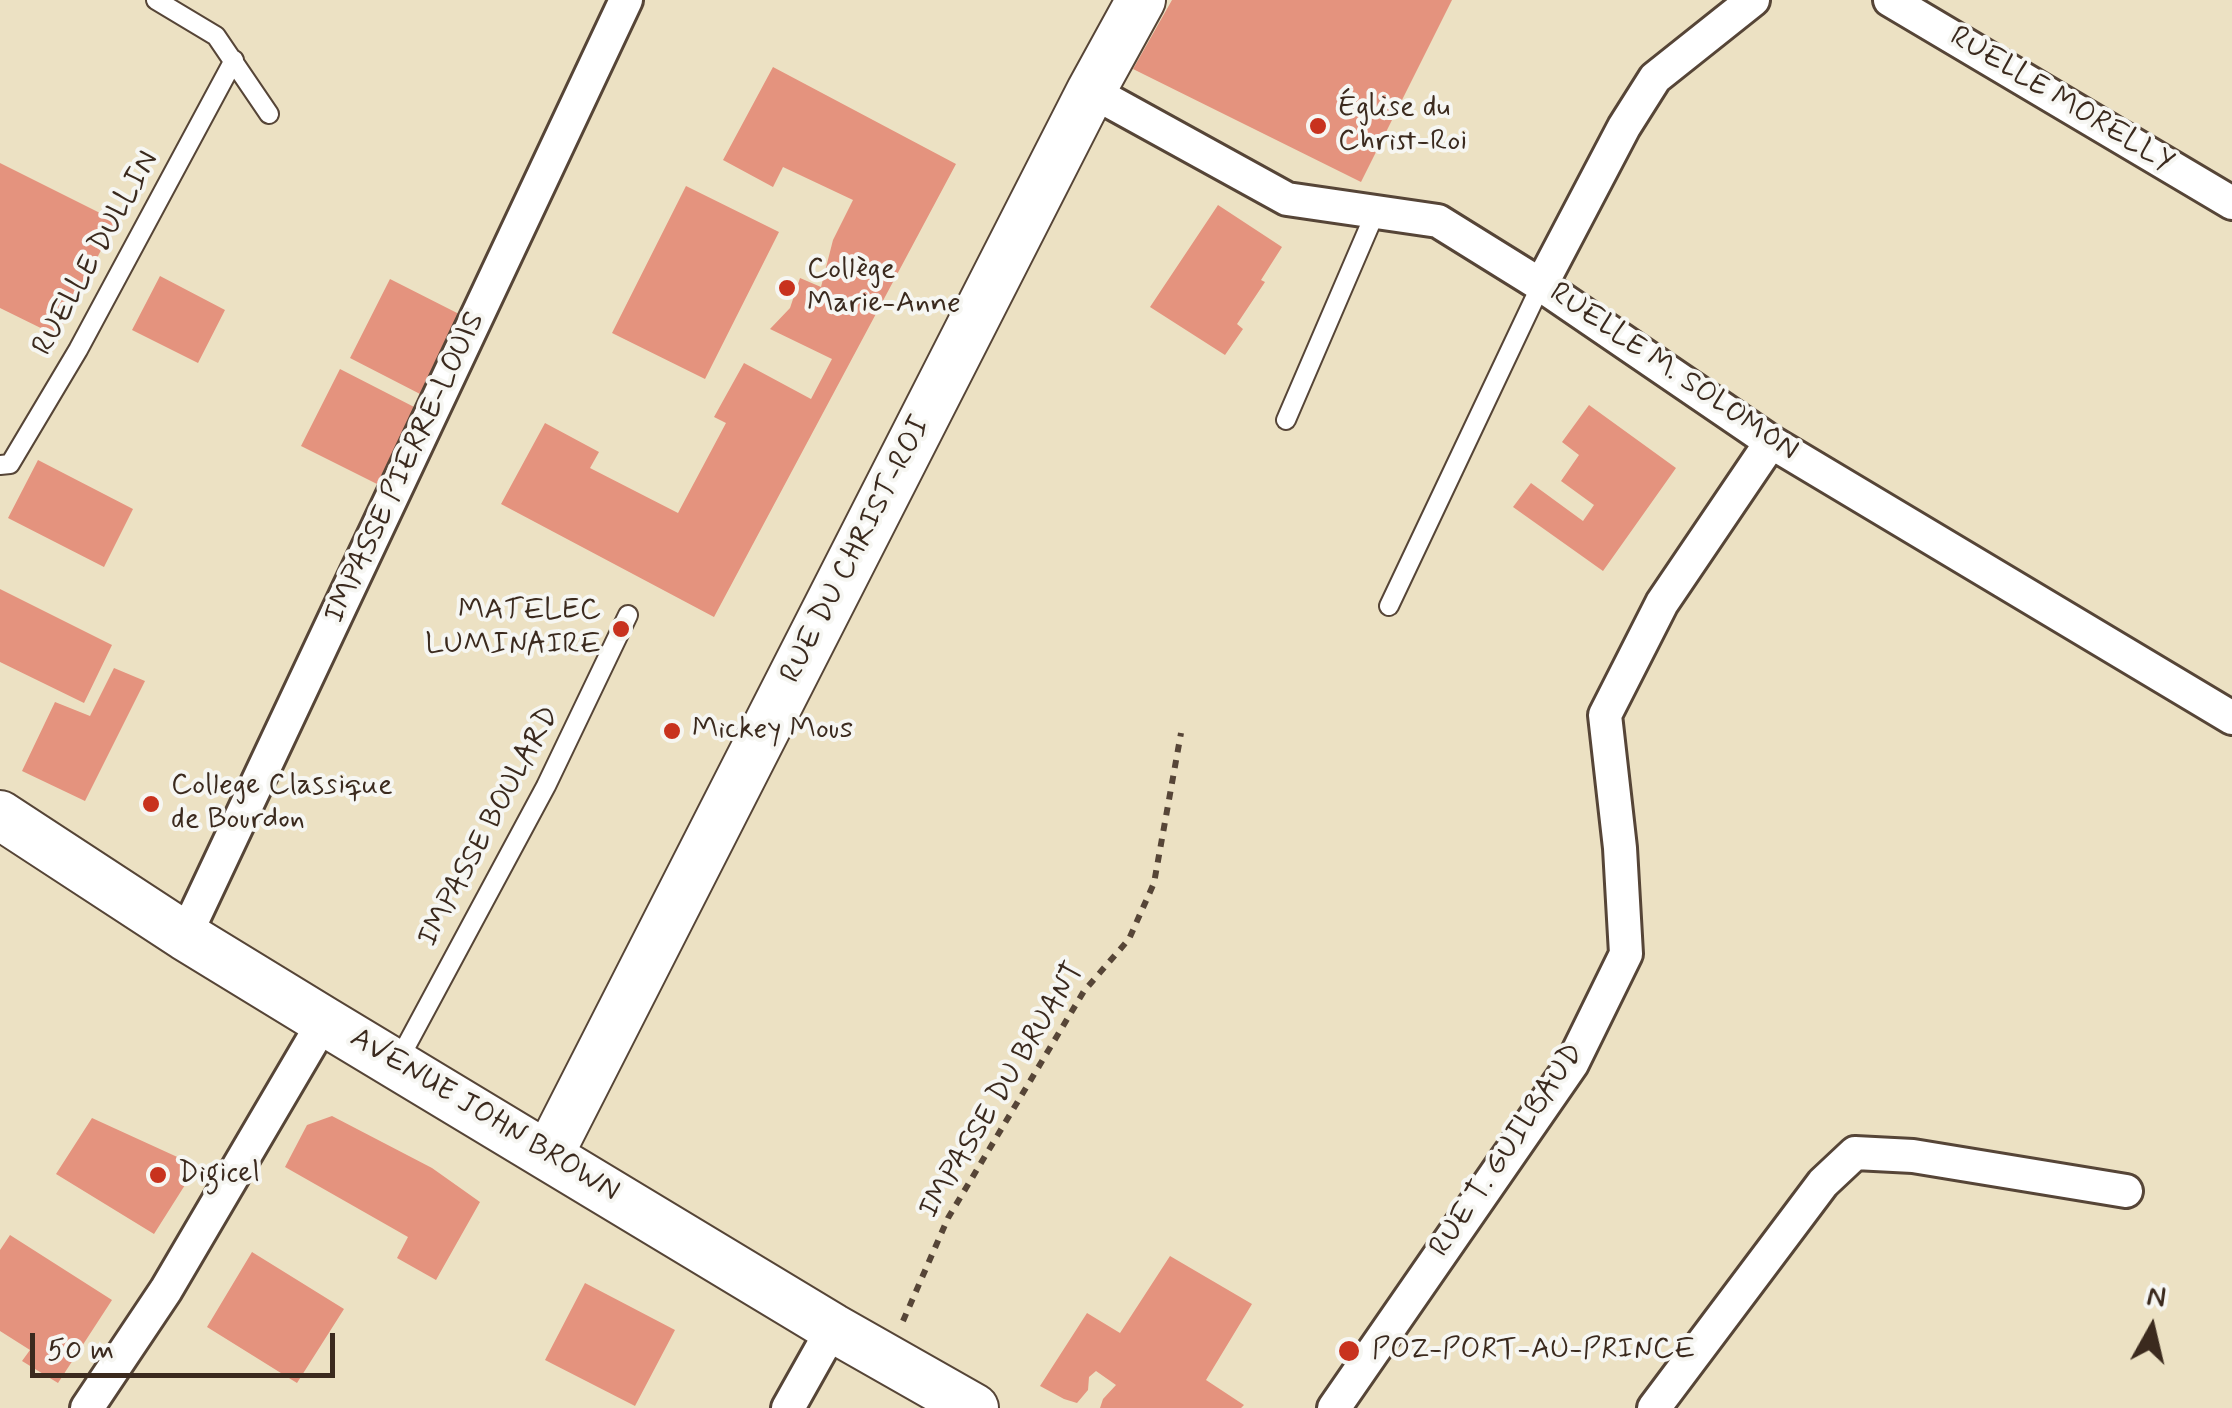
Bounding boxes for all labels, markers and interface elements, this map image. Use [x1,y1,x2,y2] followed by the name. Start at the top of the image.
[1943,20,2179,182] street label: RUELLE MORELLY
[1338,91,1467,162] place label: Église du Christ-Roi
[1307,115,1329,137] marker: Église du Christ-Roi
[26,145,168,363] street label: RUELLE DULLIN
[807,253,961,324] place label: Collège Marie-Anne
[1542,276,1804,470] street label: RUELLE M. SOLOMON
[776,277,798,299] marker: Collège Marie-Anne
[318,307,494,629] street label: IMPASSE PIERRE-LOUIS
[774,411,940,689] street label: RUE DU CHRIST-ROI
[425,594,601,664] place label: MATELEC LUMINAIRE
[610,618,632,640] marker: MATELEC LUMINAIRE
[411,701,569,953] street label: IMPASSE BOULARD
[692,713,853,749] place label: Mickey Mous
[661,720,683,742] marker: Mickey Mous
[171,769,393,840] place label: College Classique de Bourdon
[140,793,162,815] marker: College Classique de Bourdon
[912,956,1094,1226] street label: IMPASSE DU BRUANT
[343,1021,625,1211] street label: AVENUE JOHN BROWN
[1423,1037,1593,1265] street label: RUE T. GUILBAUD
[178,1157,260,1193] place label: Digicel
[147,1164,169,1186] marker: Digicel
[2102,1278,2202,1378] north arrow
[2144,1278,2168,1317] text: N
[35,1313,340,1375] scale bar
[47,1331,114,1370] text: 50 m
[1372,1333,1695,1369] place label: POZ-PORT-AU-PRINCE
[1336,1338,1362,1364] marker: POZ-PORT-AU-PRINCE

